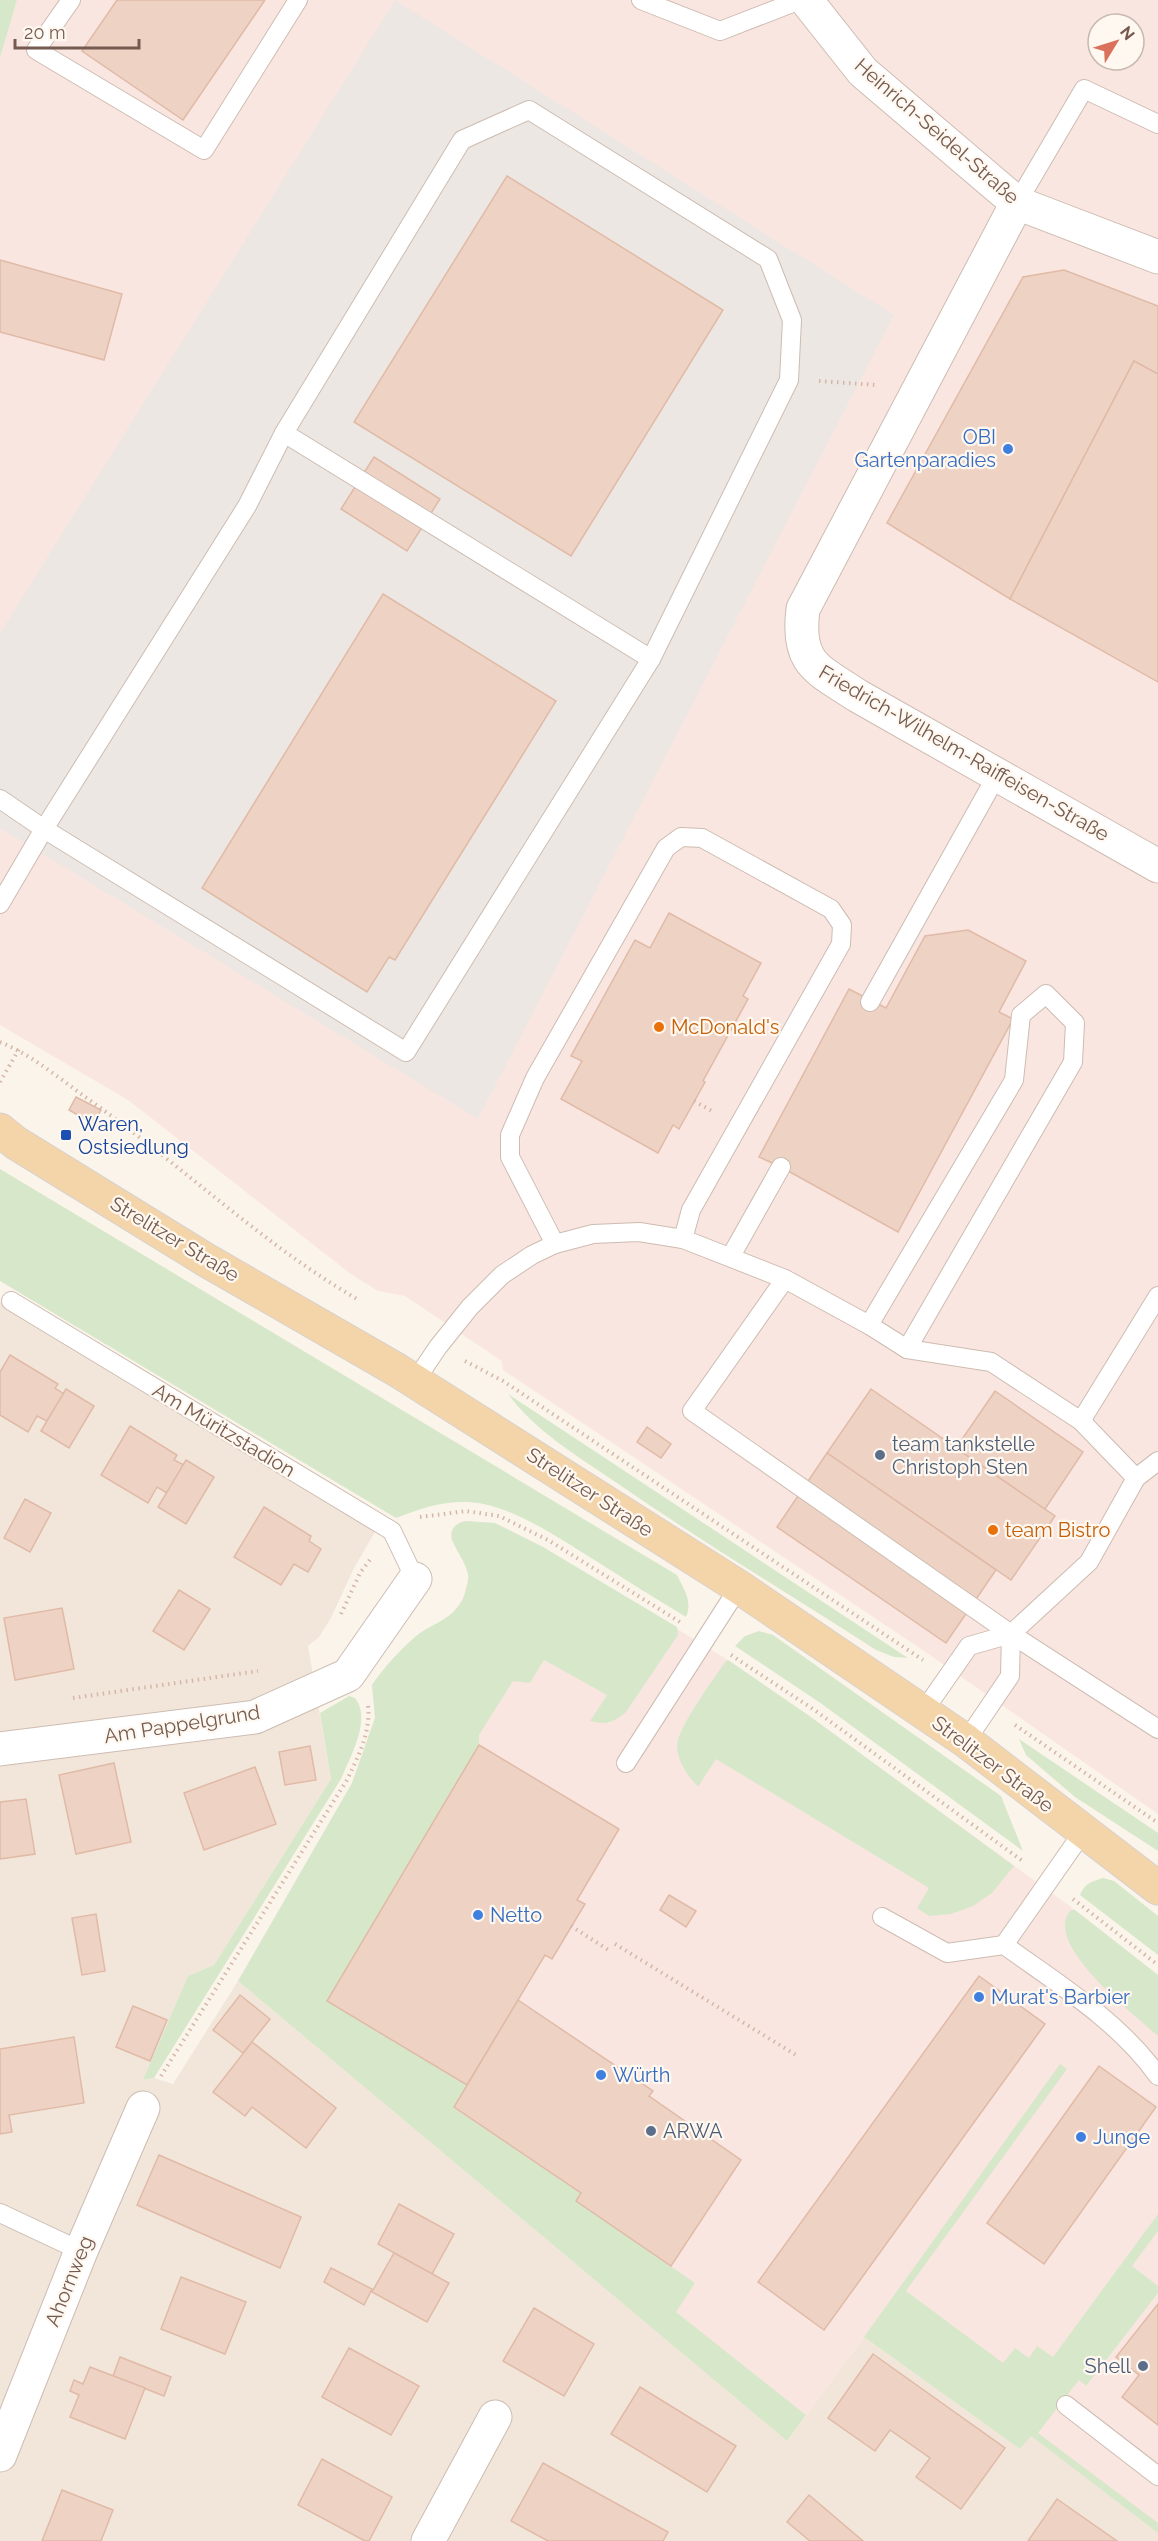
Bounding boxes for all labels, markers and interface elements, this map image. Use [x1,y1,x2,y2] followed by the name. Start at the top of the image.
[15,12,140,50] scale bar
[1086,12,1146,72] north arrow
[24,22,66,43] text: 20 m
[1116,22,1139,44] text: N
[850,53,1024,209] street label: Heinrich-Seidel-Straße
[855,425,996,472] place label: OBI Gartenparadies
[1001,442,1015,456] marker: OBI Gartenparadies
[815,660,1114,846] street label: Friedrich-Wilhelm-Raiffeisen-Straße
[671,1015,779,1039] place label: McDonald's
[652,1020,666,1034] marker: McDonald's
[78,1112,189,1159] place label: Waren, Ostsiedlung
[59,1128,73,1142] marker: Waren, Ostsiedlung
[106,1191,244,1287] street label: Strelitzer Straße
[148,1378,300,1482] street label: Am Müritzstadion
[892,1432,1035,1479] place label: team tankstelle Christoph Sten
[522,1442,658,1542] street label: Strelitzer Straße
[873,1448,887,1462] marker: team tankstelle Christoph Sten
[1005,1518,1110,1542] place label: team Bistro
[986,1523,1000,1537] marker: team Bistro
[102,1700,262,1748] street label: Am Pappelgrund
[928,1711,1059,1818] street label: Strelitzer Straße
[490,1903,542,1927] place label: Netto
[471,1908,485,1922] marker: Netto
[991,1985,1130,2009] place label: Murat's Barbier
[972,1990,986,2004] marker: Murat's Barbier
[613,2063,670,2087] place label: Würth
[594,2068,608,2082] marker: Würth
[663,2119,723,2143] place label: ARWA
[644,2124,658,2138] marker: ARWA
[1093,2125,1150,2149] place label: Junge
[1074,2130,1088,2144] marker: Junge
[40,2232,98,2330] street label: Ahornweg
[1085,2354,1132,2378] place label: Shell
[1136,2359,1150,2373] marker: Shell

